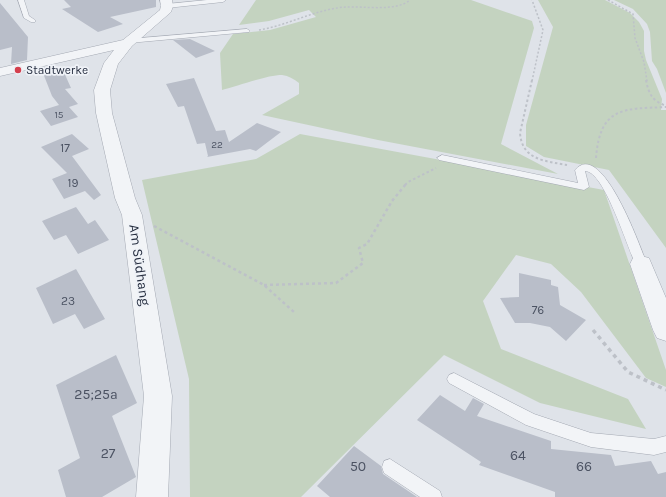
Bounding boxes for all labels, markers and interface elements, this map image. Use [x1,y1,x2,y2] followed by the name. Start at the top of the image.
[26,63,88,77] place label: Stadtwerke
[13,65,23,75] marker: Stadtwerke
[55,109,64,121] house number: 15
[211,139,223,151] house number: 22
[60,141,70,155] house number: 17
[68,176,78,190] house number: 19
[125,223,154,307] street label: Am Südhang
[61,294,75,308] house number: 23
[532,303,544,317] house number: 76
[74,386,118,403] house number: 25;25a
[101,445,116,462] house number: 27
[510,447,526,464] house number: 64
[350,458,366,475] house number: 50
[576,458,592,475] house number: 66

